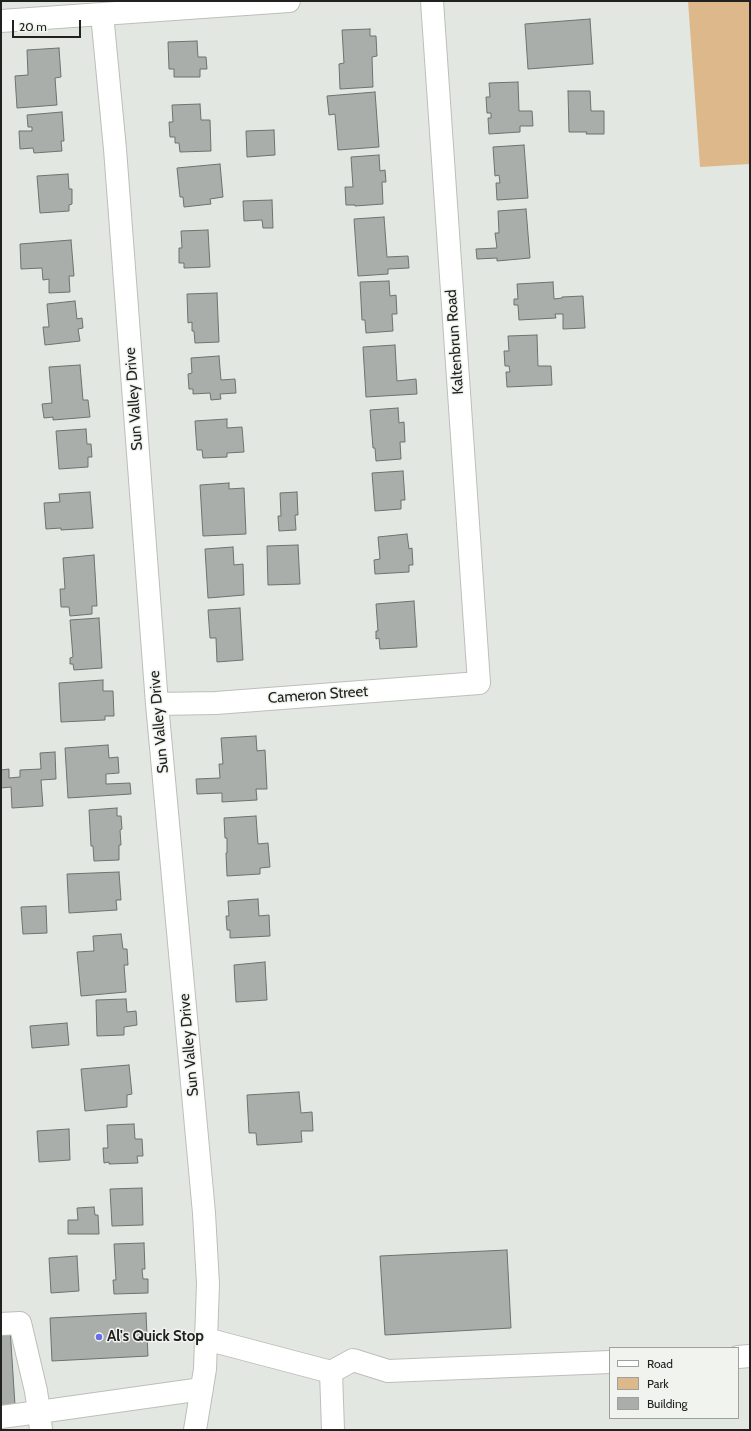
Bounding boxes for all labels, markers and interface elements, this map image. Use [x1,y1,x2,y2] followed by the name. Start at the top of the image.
[14,12,83,38] scale bar
[19,19,47,34] text: 20 m
[442,289,468,395] street label: Kaltenbrun Road
[121,347,147,451] street label: Sun Valley Drive
[146,670,172,774] street label: Sun Valley Drive
[267,683,369,707] street label: Cameron Street
[176,993,202,1097] street label: Sun Valley Drive
[107,1328,204,1346] place label: Al's Quick Stop
[94,1332,104,1342] marker: Al's Quick Stop
[609,1347,739,1419] legend
[647,1356,673,1371] text: Road
[647,1376,669,1391] text: Park
[647,1396,688,1411] text: Building

